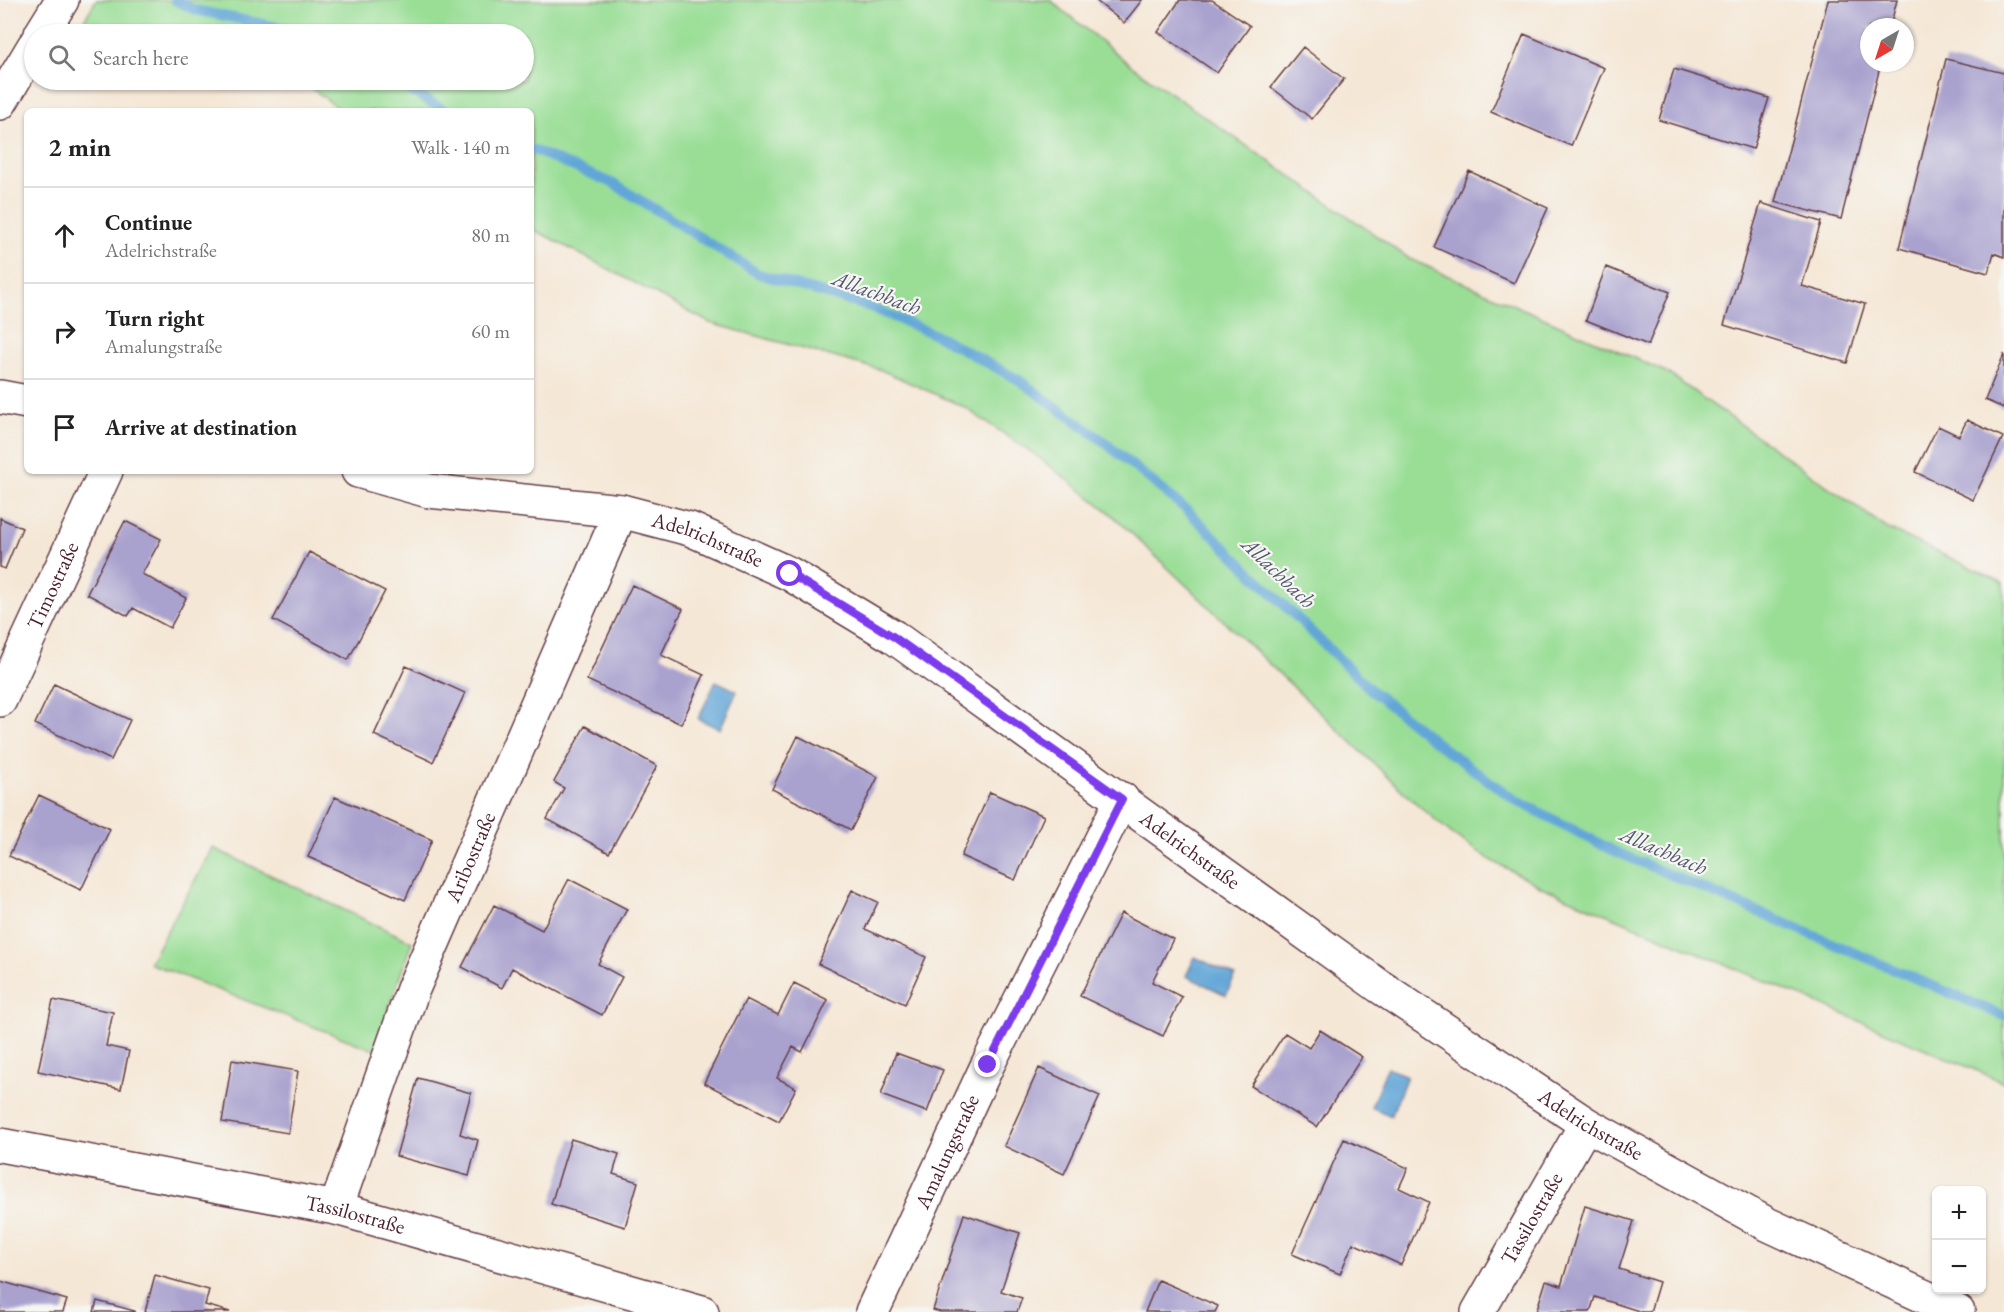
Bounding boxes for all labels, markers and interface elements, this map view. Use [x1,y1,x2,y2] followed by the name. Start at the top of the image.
[1860,18,1914,72] north arrow
[24,24,534,90] search box
[45,41,78,74] icon: search
[93,43,188,72] text: Search here
[48,130,111,164] text: 2 min
[411,134,510,160] text: Walk · 140 m
[105,208,192,237] text: Continue
[48,219,81,252] icon: ahead
[471,222,510,248] text: 80 m
[105,237,217,263] text: Adelrichstraße
[827,262,925,322] water label: Allachbach
[105,304,204,333] text: Turn right
[48,315,81,348] icon: right
[471,318,510,344] text: 60 m
[105,333,222,359] text: Amalungstraße
[48,411,81,444] icon: arrive
[105,413,297,442] text: Arrive at destination
[648,505,768,573] street label: Adelrichstraße
[1234,528,1322,615] water label: Allachbach
[21,537,84,634] street label: Timostraße
[776,560,802,586] route start
[1134,804,1246,895] street label: Adelrichstraße
[438,808,501,907] street label: Aribostraße
[1614,818,1712,882] water label: Allachbach
[974,1051,1000,1077] route end
[1533,1082,1648,1166] street label: Adelrichstraße
[908,1090,985,1214] street label: Amalungstraße
[1494,1167,1568,1269] street label: Tassilostraße
[1932,1186,1986,1294] map controls
[1932,1186,1986,1240] button: +
[303,1189,408,1240] street label: Tassilostraße
[1932,1240,1986,1294] button: −

